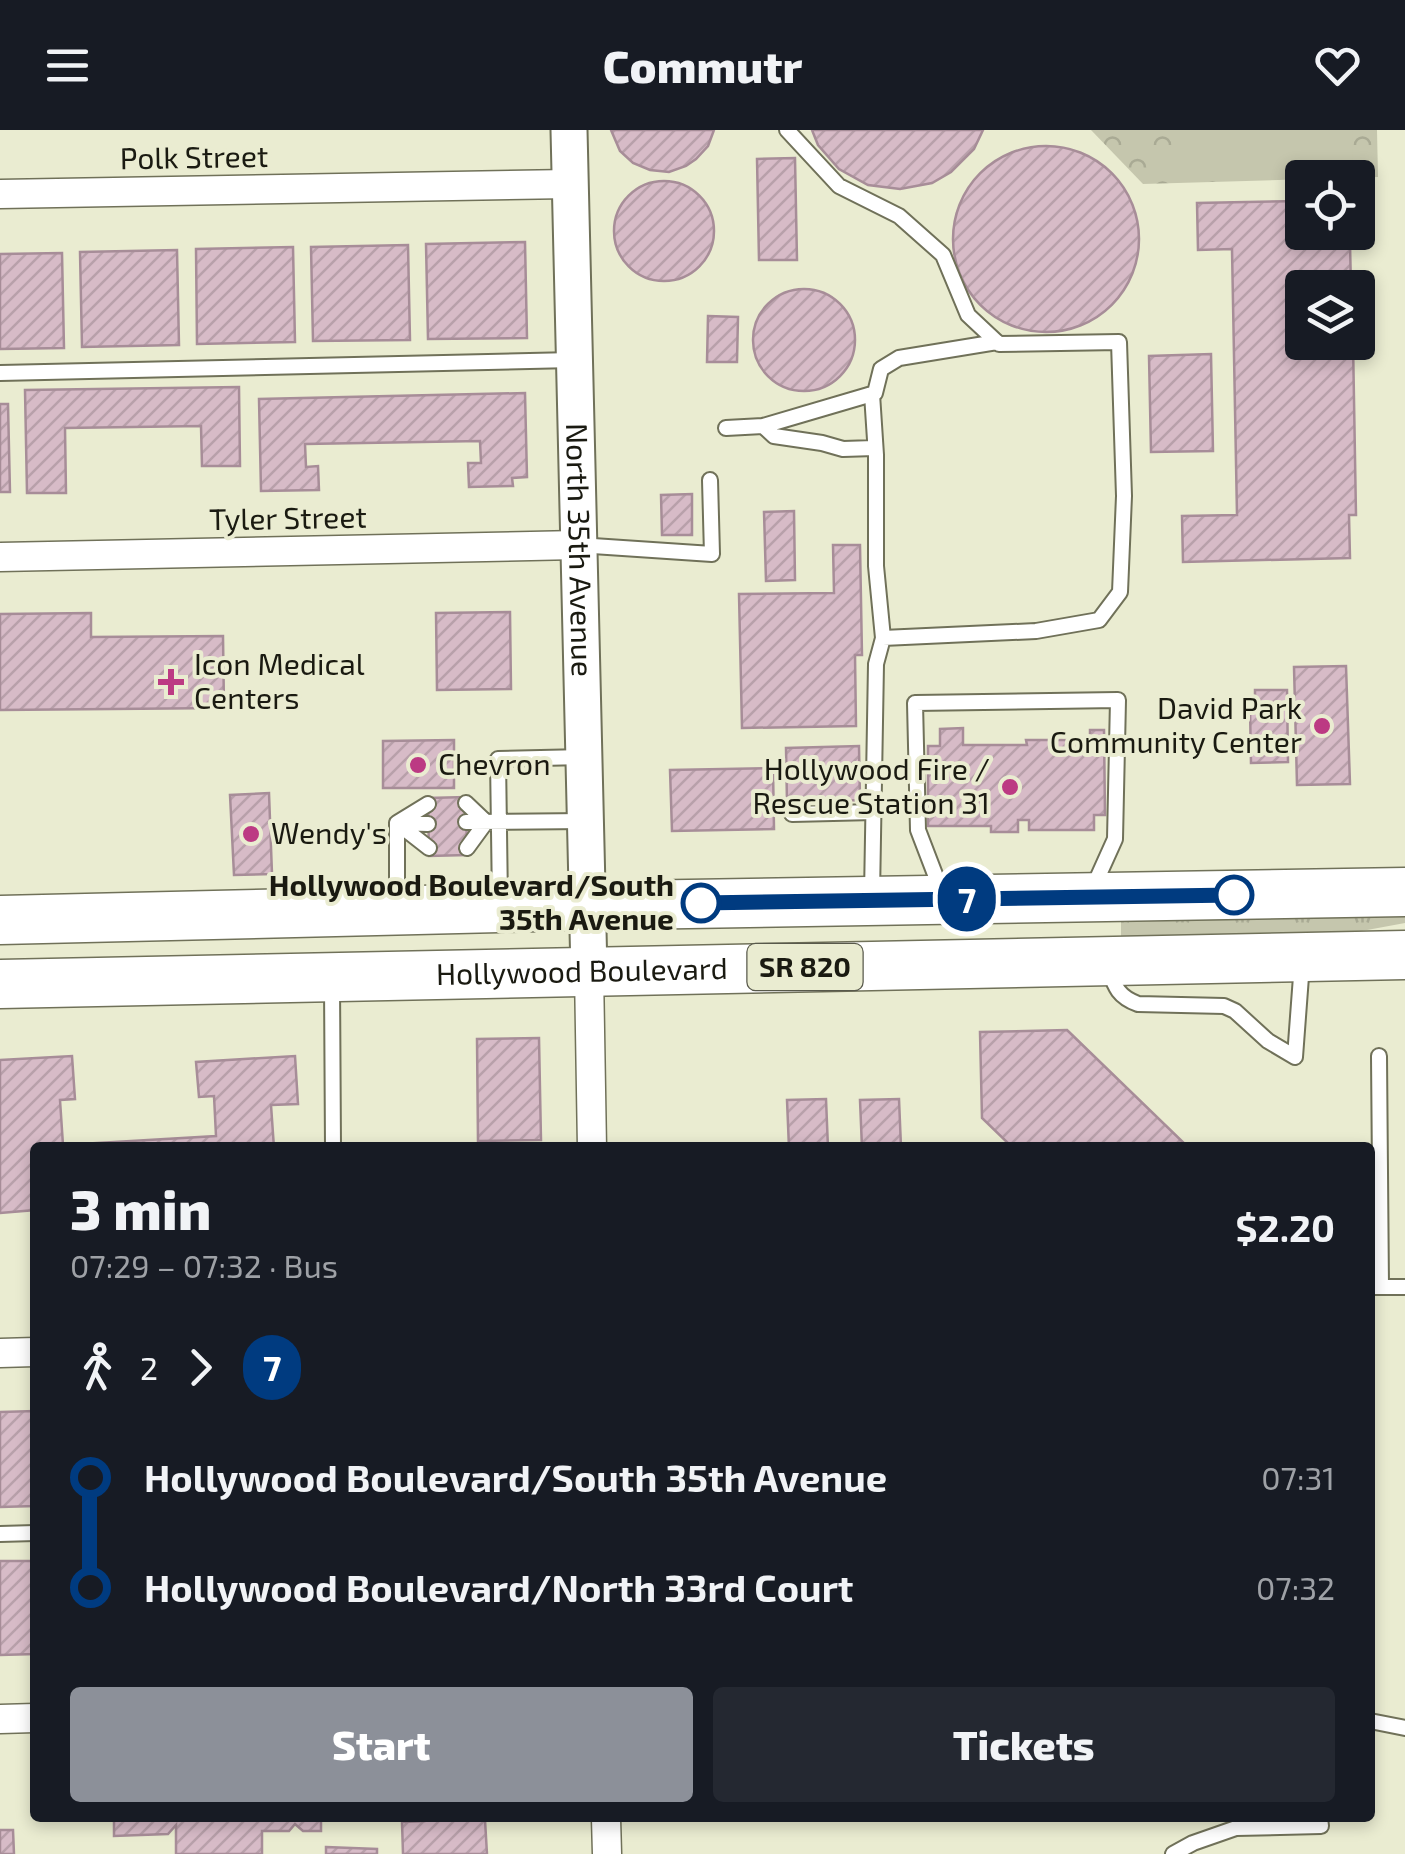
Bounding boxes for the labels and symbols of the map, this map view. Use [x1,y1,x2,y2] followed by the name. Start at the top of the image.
[119,137,269,175] street label: Polk Street
[560,422,602,677] street label: North 35th Avenue
[209,498,367,536] street label: Tyler Street
[194,645,365,715] place label: Icon Medical Centers
[158,669,184,695] marker: Icon Medical Centers
[1050,689,1302,759] place label: David Park Community Center
[1311,715,1333,737] marker: David Park Community Center
[438,745,551,781] place label: Chevron
[752,750,990,820] place label: Hollywood Fire / Rescue Station 31
[407,754,429,776] marker: Chevron
[999,776,1021,798] marker: Hollywood Fire / Rescue Station 31
[271,814,387,850] place label: Wendy's
[240,823,262,845] marker: Wendy's
[269,866,674,936] place label: Hollywood Boulevard/South 35th Avenue
[934,866,1000,932] line badge: 7
[1215,876,1253,914] unlabelled marker
[682,884,720,922] marker: Hollywood Boulevard/South 35th Avenue
[748,944,862,990] road number: SR 820
[436,949,728,991] street label: Hollywood Boulevard

